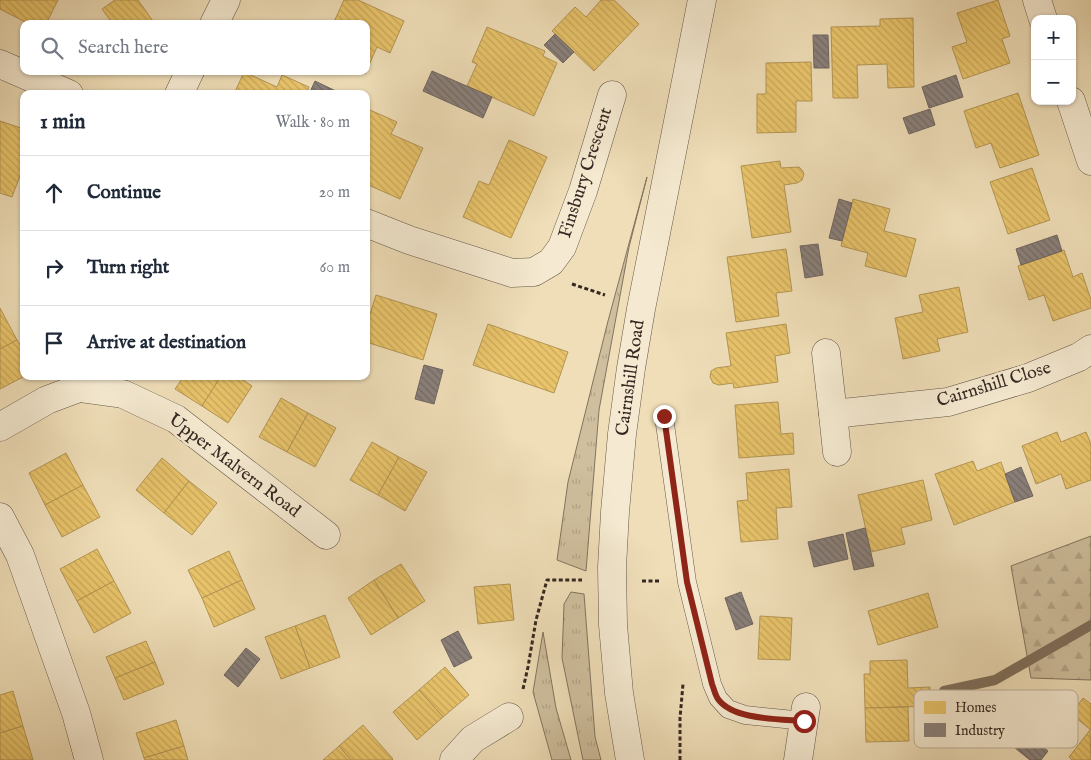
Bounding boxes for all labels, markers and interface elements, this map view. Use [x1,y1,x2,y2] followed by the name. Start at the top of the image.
[1031,15,1076,105] map controls
[1031,15,1076,60] button: +
[20,20,370,75] search box
[38,34,66,62] icon: search
[78,36,169,60] text: Search here
[1031,60,1076,105] button: −
[554,105,618,241] street label: Finsbury Crescent
[40,109,85,136] text: 1 min
[275,113,350,133] text: Walk · 80 m
[40,179,68,207] icon: ahead
[87,181,161,205] text: Continue
[319,183,350,203] text: 20 m
[40,254,68,282] icon: right
[87,256,169,280] text: Turn right
[320,258,350,278] text: 60 m
[611,318,651,437] street label: Cairnshill Road
[40,329,68,357] icon: arrive
[87,331,246,355] text: Arrive at destination
[934,357,1054,413] street label: Cairnshill Close
[653,405,676,428] route end
[163,409,305,523] street label: Upper Malvern Road
[914,690,1078,748] legend
[955,699,997,717] text: Homes
[793,710,816,733] route start
[955,722,1005,740] text: Industry

